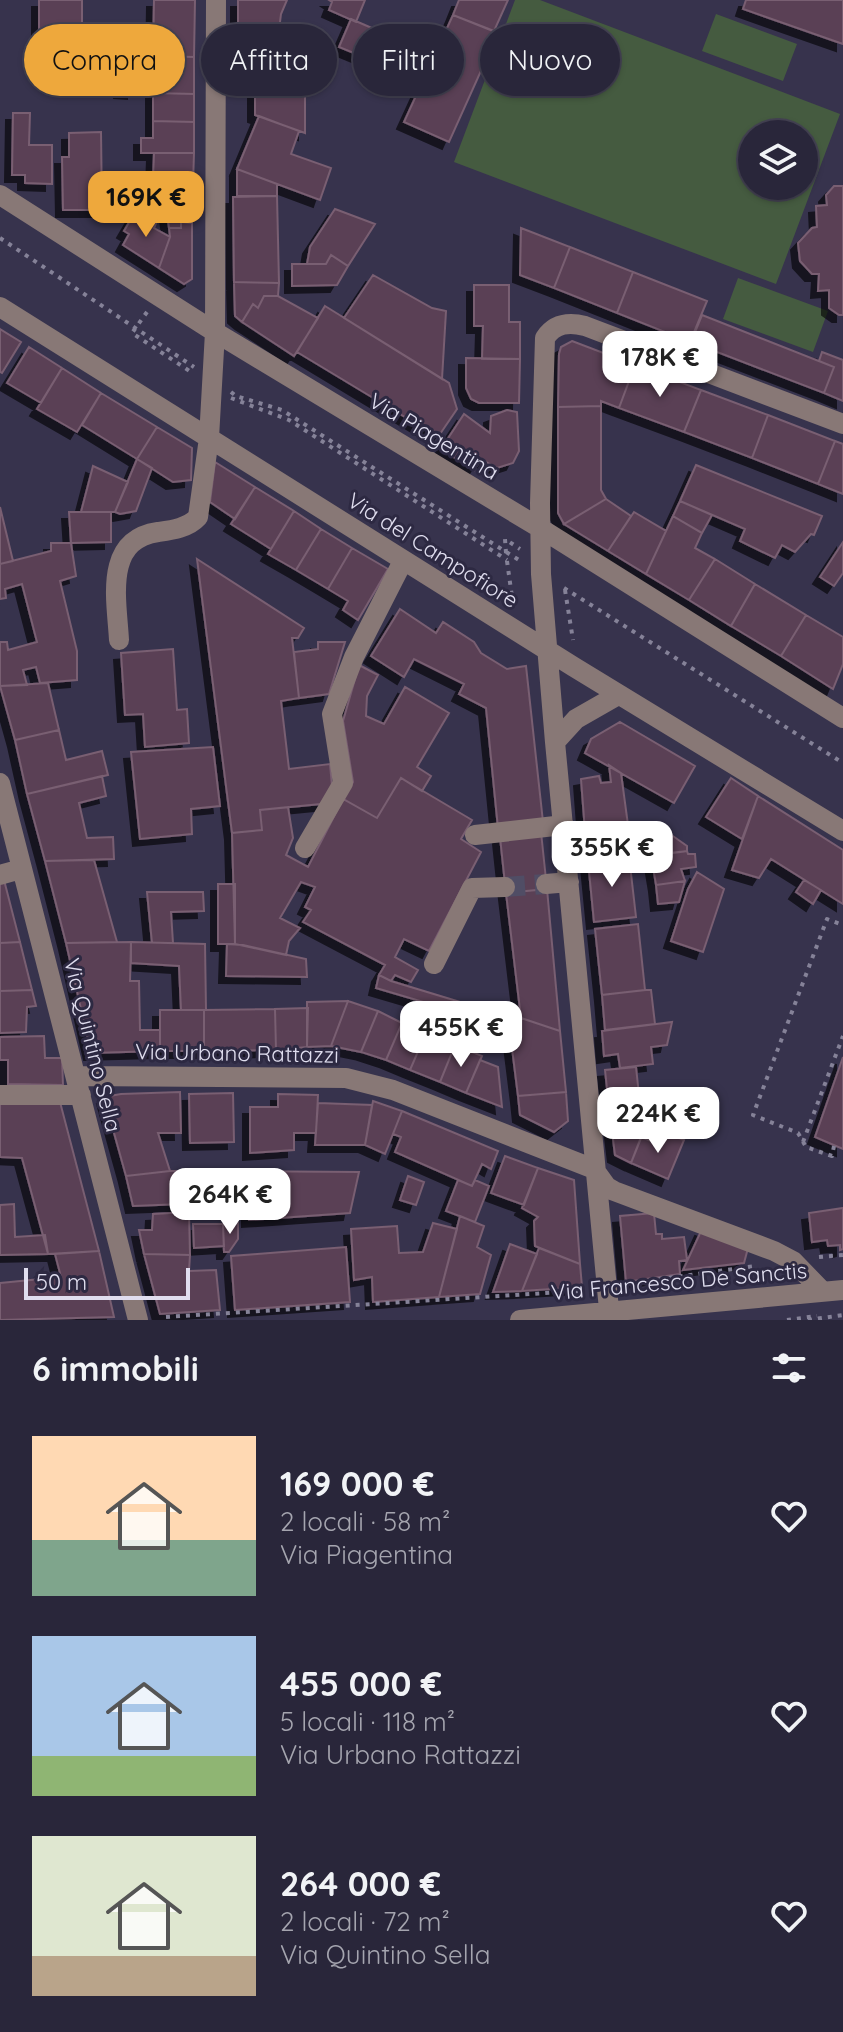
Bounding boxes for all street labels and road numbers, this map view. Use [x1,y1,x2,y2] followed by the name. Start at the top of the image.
[364,386,504,486] street label: Via Piagentina
[342,486,524,614] street label: Via del Campofiore
[58,955,128,1135] street label: Via Quintino Sella
[135,1037,339,1069] street label: Via Urbano Rattazzi
[550,1256,808,1306] street label: Via Francesco De Sanctis

